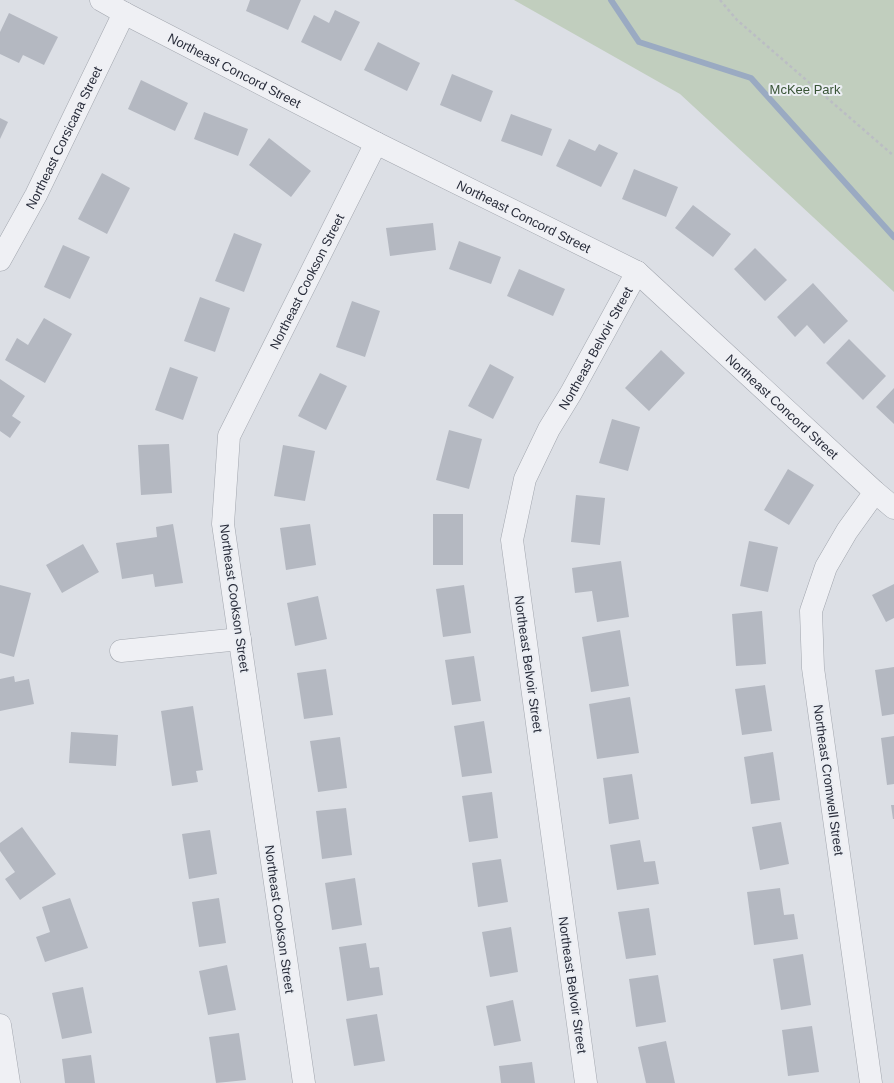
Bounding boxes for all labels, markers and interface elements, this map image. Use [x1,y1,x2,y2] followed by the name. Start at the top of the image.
[165,30,304,111] street label: Northeast Concord Street
[23,64,105,212] street label: Northeast Corsicana Street
[770,82,841,97] park label: McKee Park
[454,177,594,256] street label: Northeast Concord Street
[267,211,347,352] street label: Northeast Cookson Street
[556,284,636,413] street label: Northeast Belvoir Street
[723,351,842,463] street label: Northeast Concord Street
[217,523,252,674] street label: Northeast Cookson Street
[511,595,546,734] street label: Northeast Belvoir Street
[810,704,847,857] street label: Northeast Cromwell Street
[262,844,297,995] street label: Northeast Cookson Street
[555,916,590,1055] street label: Northeast Belvoir Street

